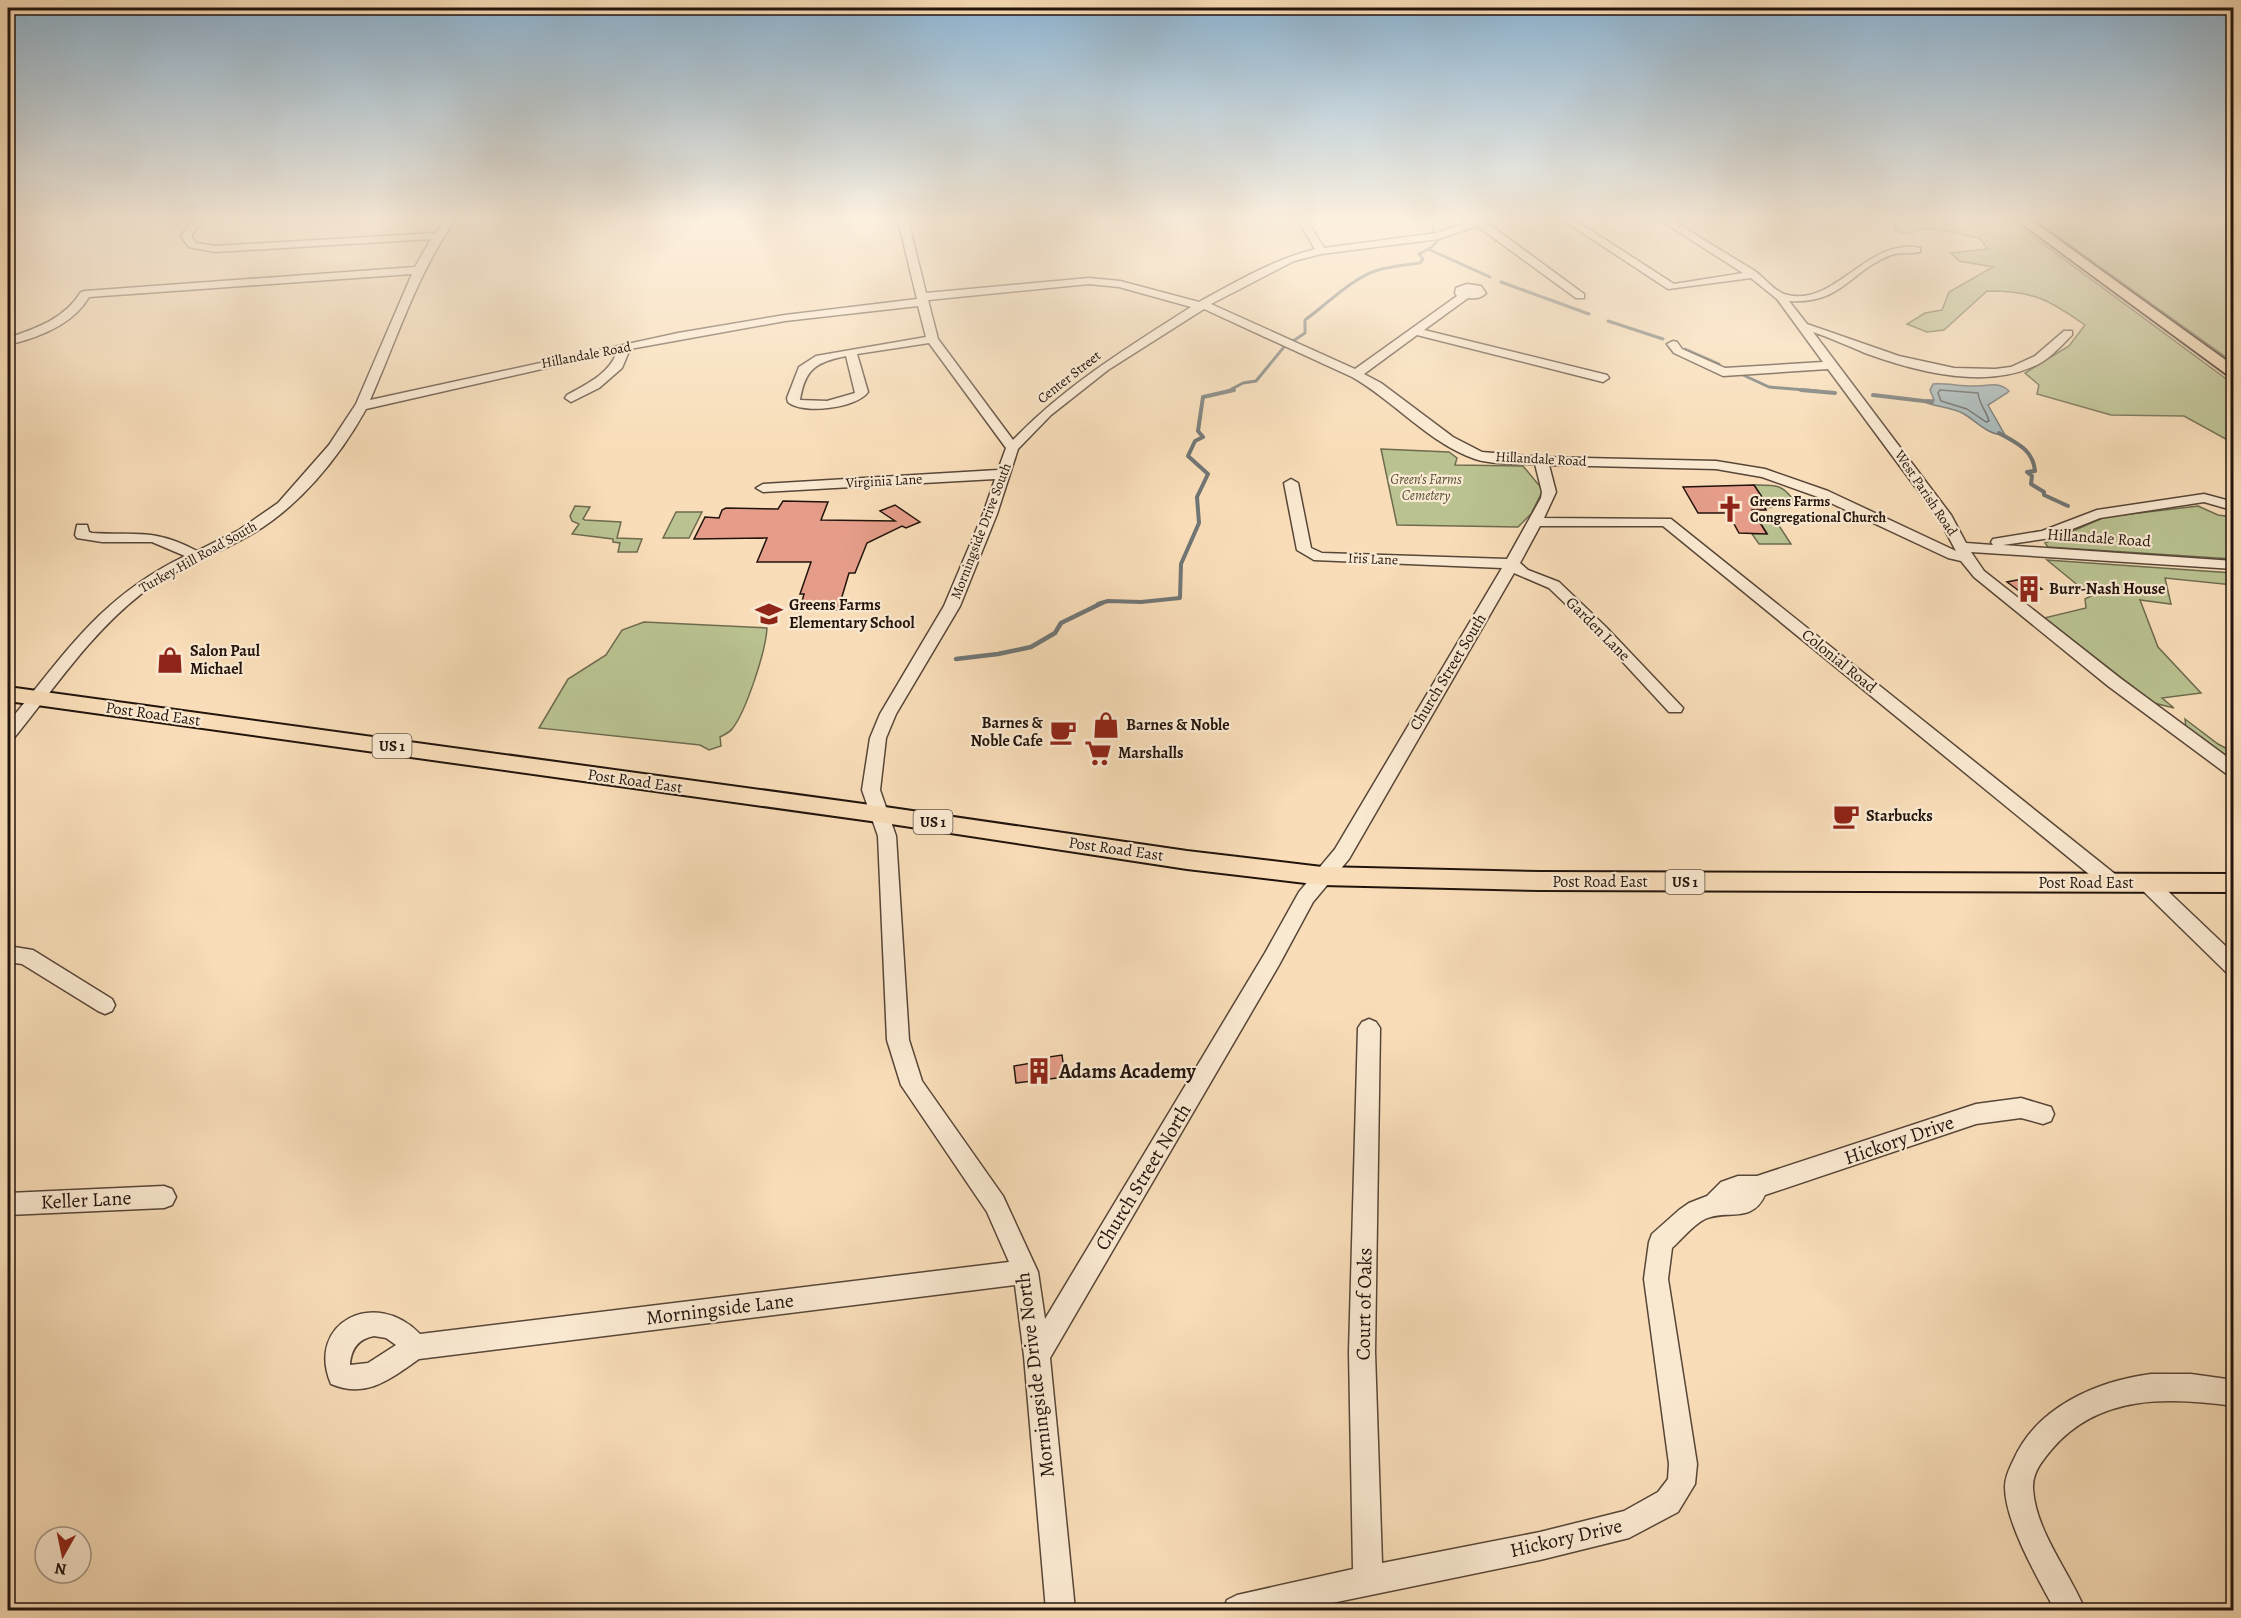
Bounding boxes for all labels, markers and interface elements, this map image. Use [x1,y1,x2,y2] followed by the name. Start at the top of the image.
[540,337,633,373] street label: Hillandale Road
[1033,346,1105,408] street label: Center Street
[1890,446,1962,540] street label: West Parish Road
[1495,447,1587,471] street label: Hillandale Road
[946,460,1016,602] street label: Morningside Drive South
[844,470,923,493] street label: Virginia Lane
[1390,470,1462,505] park label: Green's Farms Cemetery
[1750,492,1887,527] place label: Greens Farms Congregational Church
[1715,494,1745,524] church icon: Greens Farms Congregational Church
[136,516,261,597] street label: Turkey Hill Road South
[2046,523,2152,553] street label: Hillandale Road
[1348,549,1398,569] street label: Iris Lane
[2014,574,2044,604] building icon: Burr-Nash House
[2049,578,2165,600] place label: Burr-Nash House
[1561,592,1635,666] street label: Garden Lane
[789,594,915,634] place label: Greens Farms Elementary School
[754,599,784,629] school or university icon: Greens Farms Elementary School
[1404,609,1492,735] street label: Church Street South
[1797,624,1881,698] street label: Colonial Road
[190,640,261,680] place label: Salon Paul Michael
[155,645,185,675] shop icon: Salon Paul Michael
[104,696,202,732] street label: Post Road East
[1091,710,1121,740] shop icon: Barnes & Noble
[971,712,1044,752] place label: Barnes & Noble Cafe
[1126,714,1230,736] place label: Barnes & Noble
[1048,717,1078,747] cafe icon: Barnes & Noble Cafe
[372,734,412,758] road number: US 1
[1083,738,1113,768] supermarket icon: Marshalls
[1118,742,1184,764] place label: Marshalls
[586,763,684,799] street label: Post Road East
[1831,801,1861,831] cafe icon: Starbucks
[1866,805,1933,827] place label: Starbucks
[914,810,952,834] road number: US 1
[1067,831,1165,867] street label: Post Road East
[1666,870,1704,894] road number: US 1
[1552,871,1648,893] street label: Post Road East
[2038,872,2134,894] street label: Post Road East
[1024,1056,1054,1086] building icon: Adams Academy
[1058,1058,1197,1085] place label: Adams Academy
[1089,1098,1198,1255] street label: Church Street North
[1841,1109,1957,1171] street label: Hickory Drive
[40,1184,132,1216] street label: Keller Lane
[1350,1247,1378,1361] street label: Court of Oaks
[1009,1270,1061,1479] street label: Morningside Drive North
[645,1287,795,1331] street label: Morningside Lane
[1507,1512,1625,1564] street label: Hickory Drive
[33,1525,93,1585] north arrow
[53,1557,68,1581] text: N

